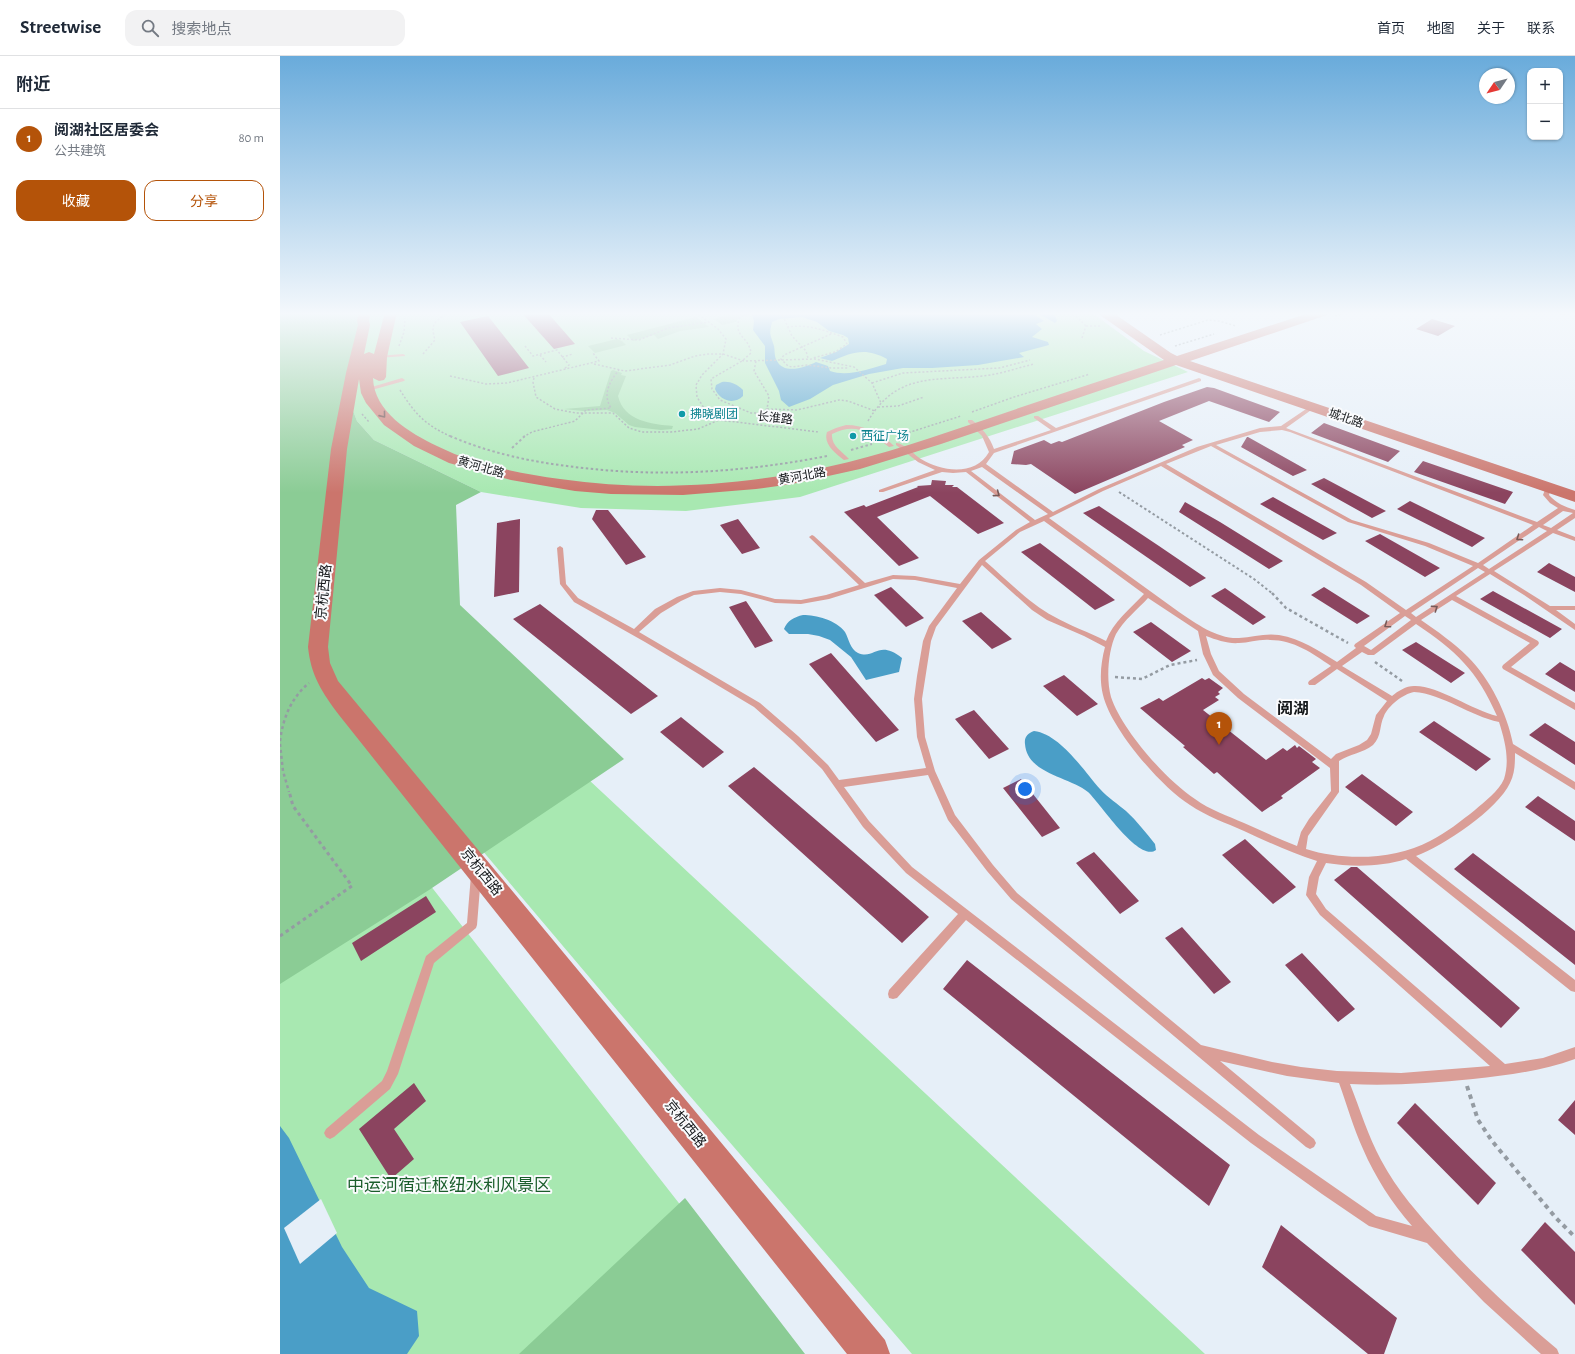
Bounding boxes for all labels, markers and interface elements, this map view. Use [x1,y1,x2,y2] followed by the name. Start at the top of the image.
[125,10,405,46] search box
[139,17,161,39] icon: search
[20,18,101,37] text: Streetwise
[171,22,231,37] text: 搜索地点
[1377,22,1405,36] text: 首页
[1427,22,1455,36] text: 地图
[1477,22,1505,36] text: 关于
[1527,22,1555,36] text: 联系
[1479,68,1515,104] north arrow
[1527,68,1563,140] map controls
[1527,68,1563,104] button: +
[16,76,50,93] text: 附近
[1527,104,1563,140] button: −
[54,123,159,138] text: 阅湖社区居委会
[27,132,31,145] text: 1
[238,132,264,145] text: 80 m
[54,145,106,158] text: 公共建筑
[16,180,136,221] button: 收藏
[144,180,264,221] button: 分享
[1327,406,1365,430] street label: 城北路
[690,408,738,420] place label: 拂晓剧团
[677,409,687,419] marker: 拂晓剧团
[756,409,794,426] street label: 长淮路
[379,410,386,417] one-way arrow
[861,429,909,442] place label: 西征广场
[848,431,858,441] marker: 西征广场
[456,454,506,479] street label: 黄河北路
[777,465,827,486] street label: 黄河北路
[992,489,999,496] one-way arrow
[1517,533,1524,540] one-way arrow
[312,563,334,621] street label: 京杭西路
[1431,605,1438,613] one-way arrow
[1385,620,1392,627] one-way arrow
[1277,700,1309,717] district label: 阅湖
[1206,712,1232,745] pin: 1
[1015,779,1035,799] your location
[458,845,506,898] street label: 京杭西路
[662,1097,710,1150] street label: 京杭西路
[347,1176,551,1194] park label: 中运河宿迁枢纽水利风景区

